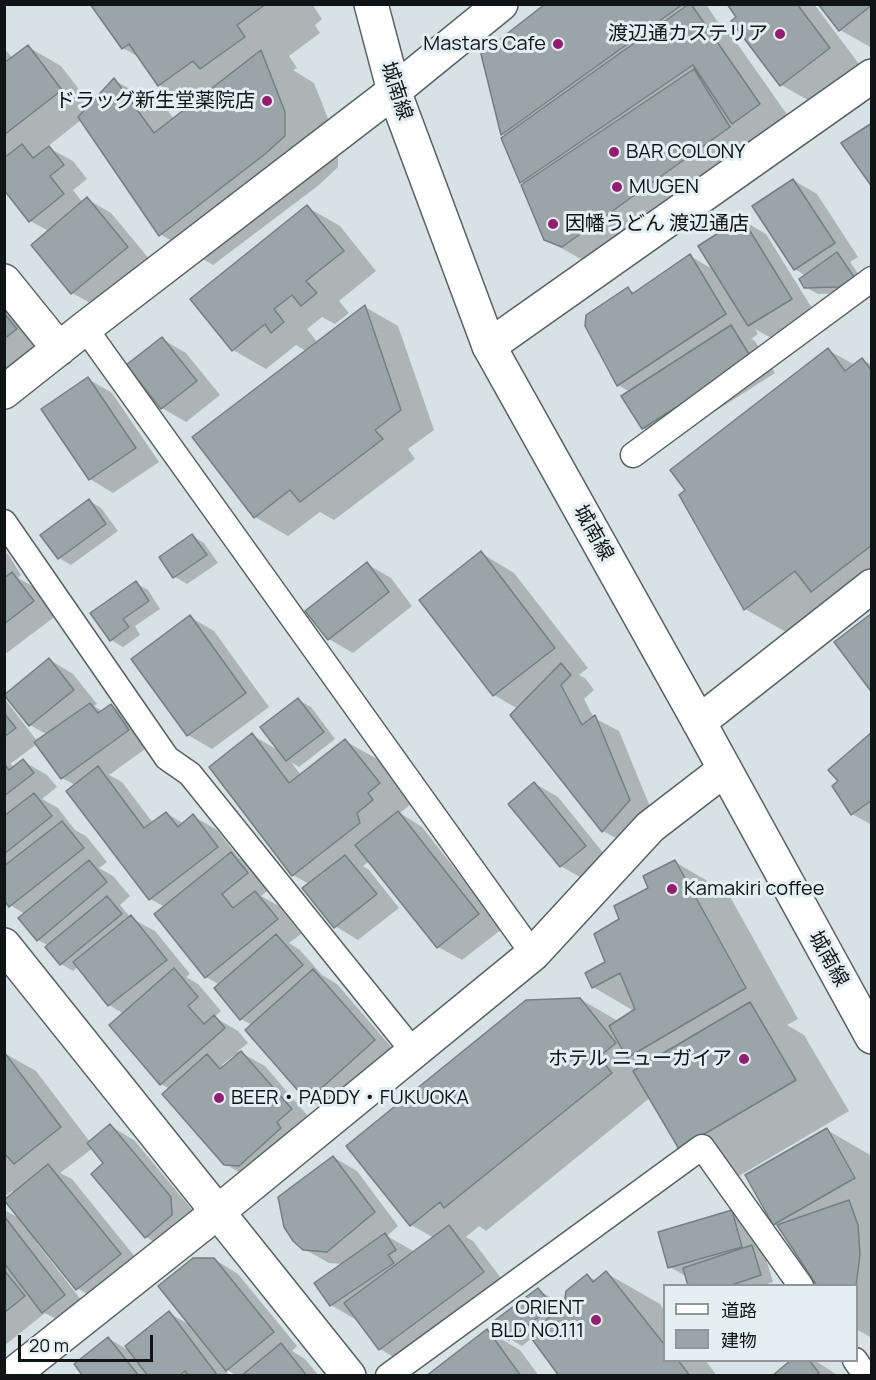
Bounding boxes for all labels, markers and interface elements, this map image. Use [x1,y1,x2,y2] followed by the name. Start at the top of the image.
[608,22,768,46] place label: 渡辺通カステリア
[773,27,787,41] marker: 渡辺通カステリア
[423,32,546,56] place label: Mastars Cafe
[551,37,565,51] marker: Mastars Cafe
[375,59,417,123] street label: 城南線
[55,89,255,113] place label: ドラッグ新生堂薬院店
[260,94,274,108] marker: ドラッグ新生堂薬院店
[626,140,745,164] place label: BAR COLONY
[607,145,621,159] marker: BAR COLONY
[629,175,699,199] place label: MUGEN
[610,180,624,194] marker: MUGEN
[565,212,749,236] place label: 因幡うどん 渡辺通店
[546,217,560,231] marker: 因幡うどん 渡辺通店
[568,501,618,565] street label: 城南線
[684,877,824,901] place label: Kamakiri coffee
[665,882,679,896] marker: Kamakiri coffee
[803,927,853,991] street label: 城南線
[548,1047,732,1071] place label: ホテル ニューガイア
[737,1052,751,1066] marker: ホテル ニューガイア
[231,1086,469,1110] place label: BEER・PADDY・FUKUOKA
[212,1091,226,1105] marker: BEER・PADDY・FUKUOKA
[663,1284,858,1362] legend
[491,1296,584,1343] place label: ORIENT BLD NO.111
[721,1298,757,1322] text: 道路
[589,1313,603,1327] marker: ORIENT BLD NO.111
[21,1323,156,1361] scale bar
[721,1328,757,1352] text: 建物
[29,1333,69,1357] text: 20 m

